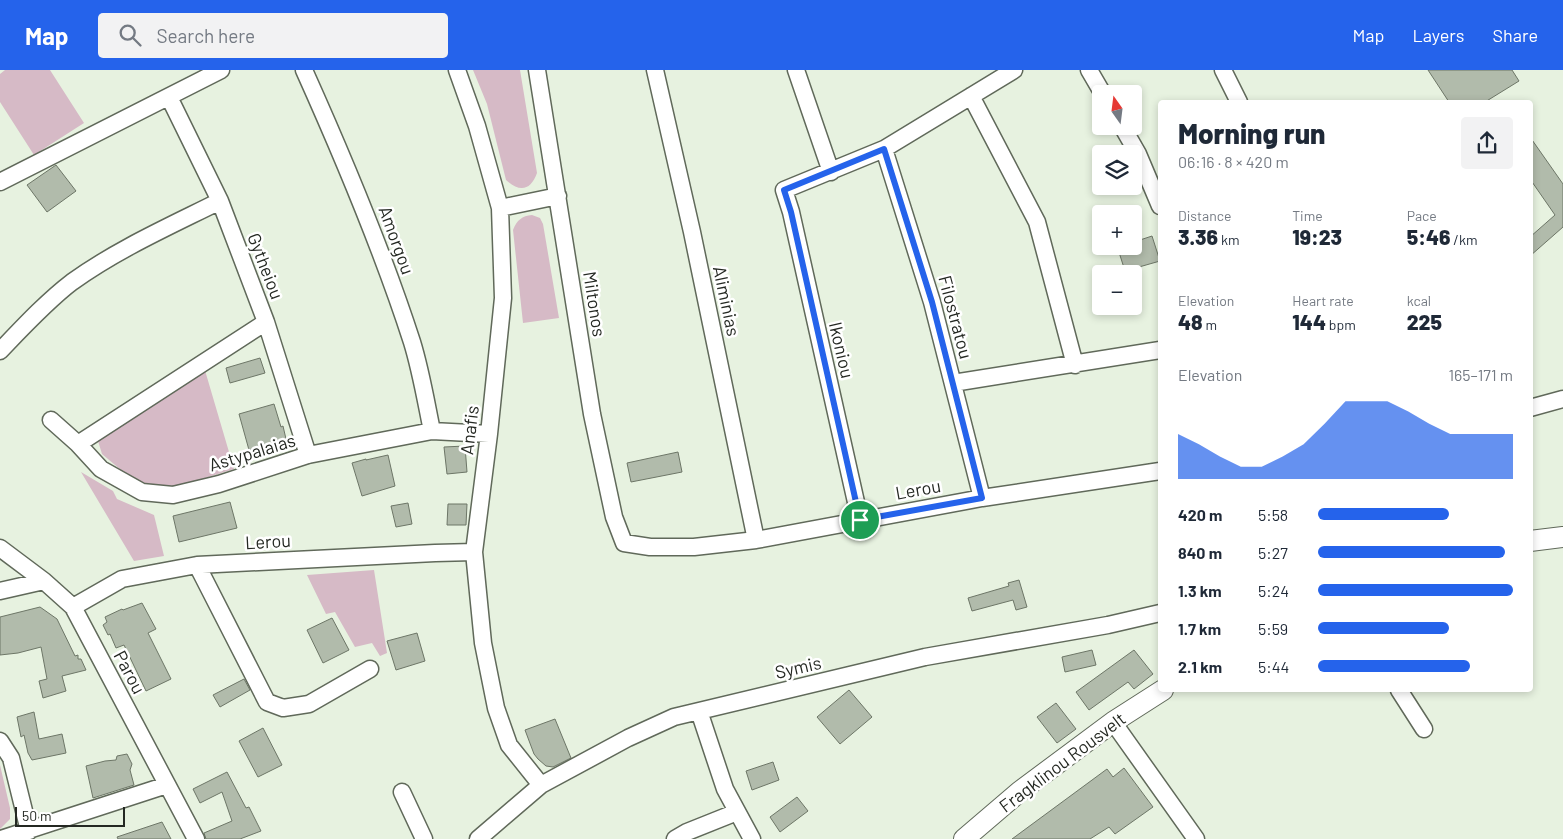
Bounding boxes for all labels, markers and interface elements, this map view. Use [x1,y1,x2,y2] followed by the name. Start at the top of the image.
[98,13,448,58] search box
[25,21,68,50] text: Map
[116,21,144,49] icon: search
[156,24,255,47] text: Search here
[1352,24,1384,46] text: Map
[1412,24,1465,46] text: Layers
[1493,24,1538,46] text: Share
[1092,85,1142,135] north arrow
[1092,85,1142,315] map controls
[1178,116,1326,150] text: Morning run
[1461,117,1513,169] button: share
[1092,145,1142,195] button: layers
[1178,152,1289,171] text: 06:16 · 8 × 420 m
[375,203,419,277] street label: Amorgou
[1092,205,1142,255] button: +
[1178,207,1231,224] text: Distance
[1292,207,1323,224] text: Time
[1407,207,1437,224] text: Pace
[1178,224,1218,249] text: 3.36
[1292,224,1342,249] text: 19:23
[1407,224,1451,249] text: 5:46
[243,230,289,302] street label: Gytheiou
[1218,231,1239,248] text: km
[1451,231,1478,248] text: /km
[709,264,745,338] street label: Aliminias
[1092,265,1142,315] button: −
[579,270,611,338] street label: Miltonos
[934,273,978,361] street label: Filostratou
[1178,292,1234,309] text: Elevation
[1292,292,1354,309] text: Heart rate
[1407,292,1431,309] text: kcal
[1178,309,1203,334] text: 48
[1292,309,1326,334] text: 144
[1407,309,1442,334] text: 225
[1203,316,1217,333] text: m
[1326,316,1356,333] text: bpm
[825,320,859,380] street label: Ikoniou
[1178,365,1242,384] text: Elevation
[1448,365,1513,384] text: 165–171 m
[455,404,483,456] street label: Anafis
[206,428,298,476] street label: Astypalaias
[894,474,942,504] street label: Lerou
[839,499,881,541] pin
[1178,505,1222,524] text: 420 m
[1258,505,1288,524] text: 5:58
[846,506,874,534] icon: arrive
[245,529,291,553] street label: Lerou
[1178,543,1222,562] text: 840 m
[1258,543,1288,562] text: 5:27
[1178,581,1222,600] text: 1.3 km
[1258,581,1289,600] text: 5:24
[1178,619,1221,638] text: 1.7 km
[1258,619,1288,638] text: 5:59
[110,647,150,697] street label: Parou
[773,651,823,683] street label: Symis
[1178,657,1222,676] text: 2.1 km
[1258,657,1289,676] text: 5:44
[994,707,1130,817] street label: Fragklinou Rousvelt
[15,804,125,827] scale bar
[22,807,51,824] text: 50 m

